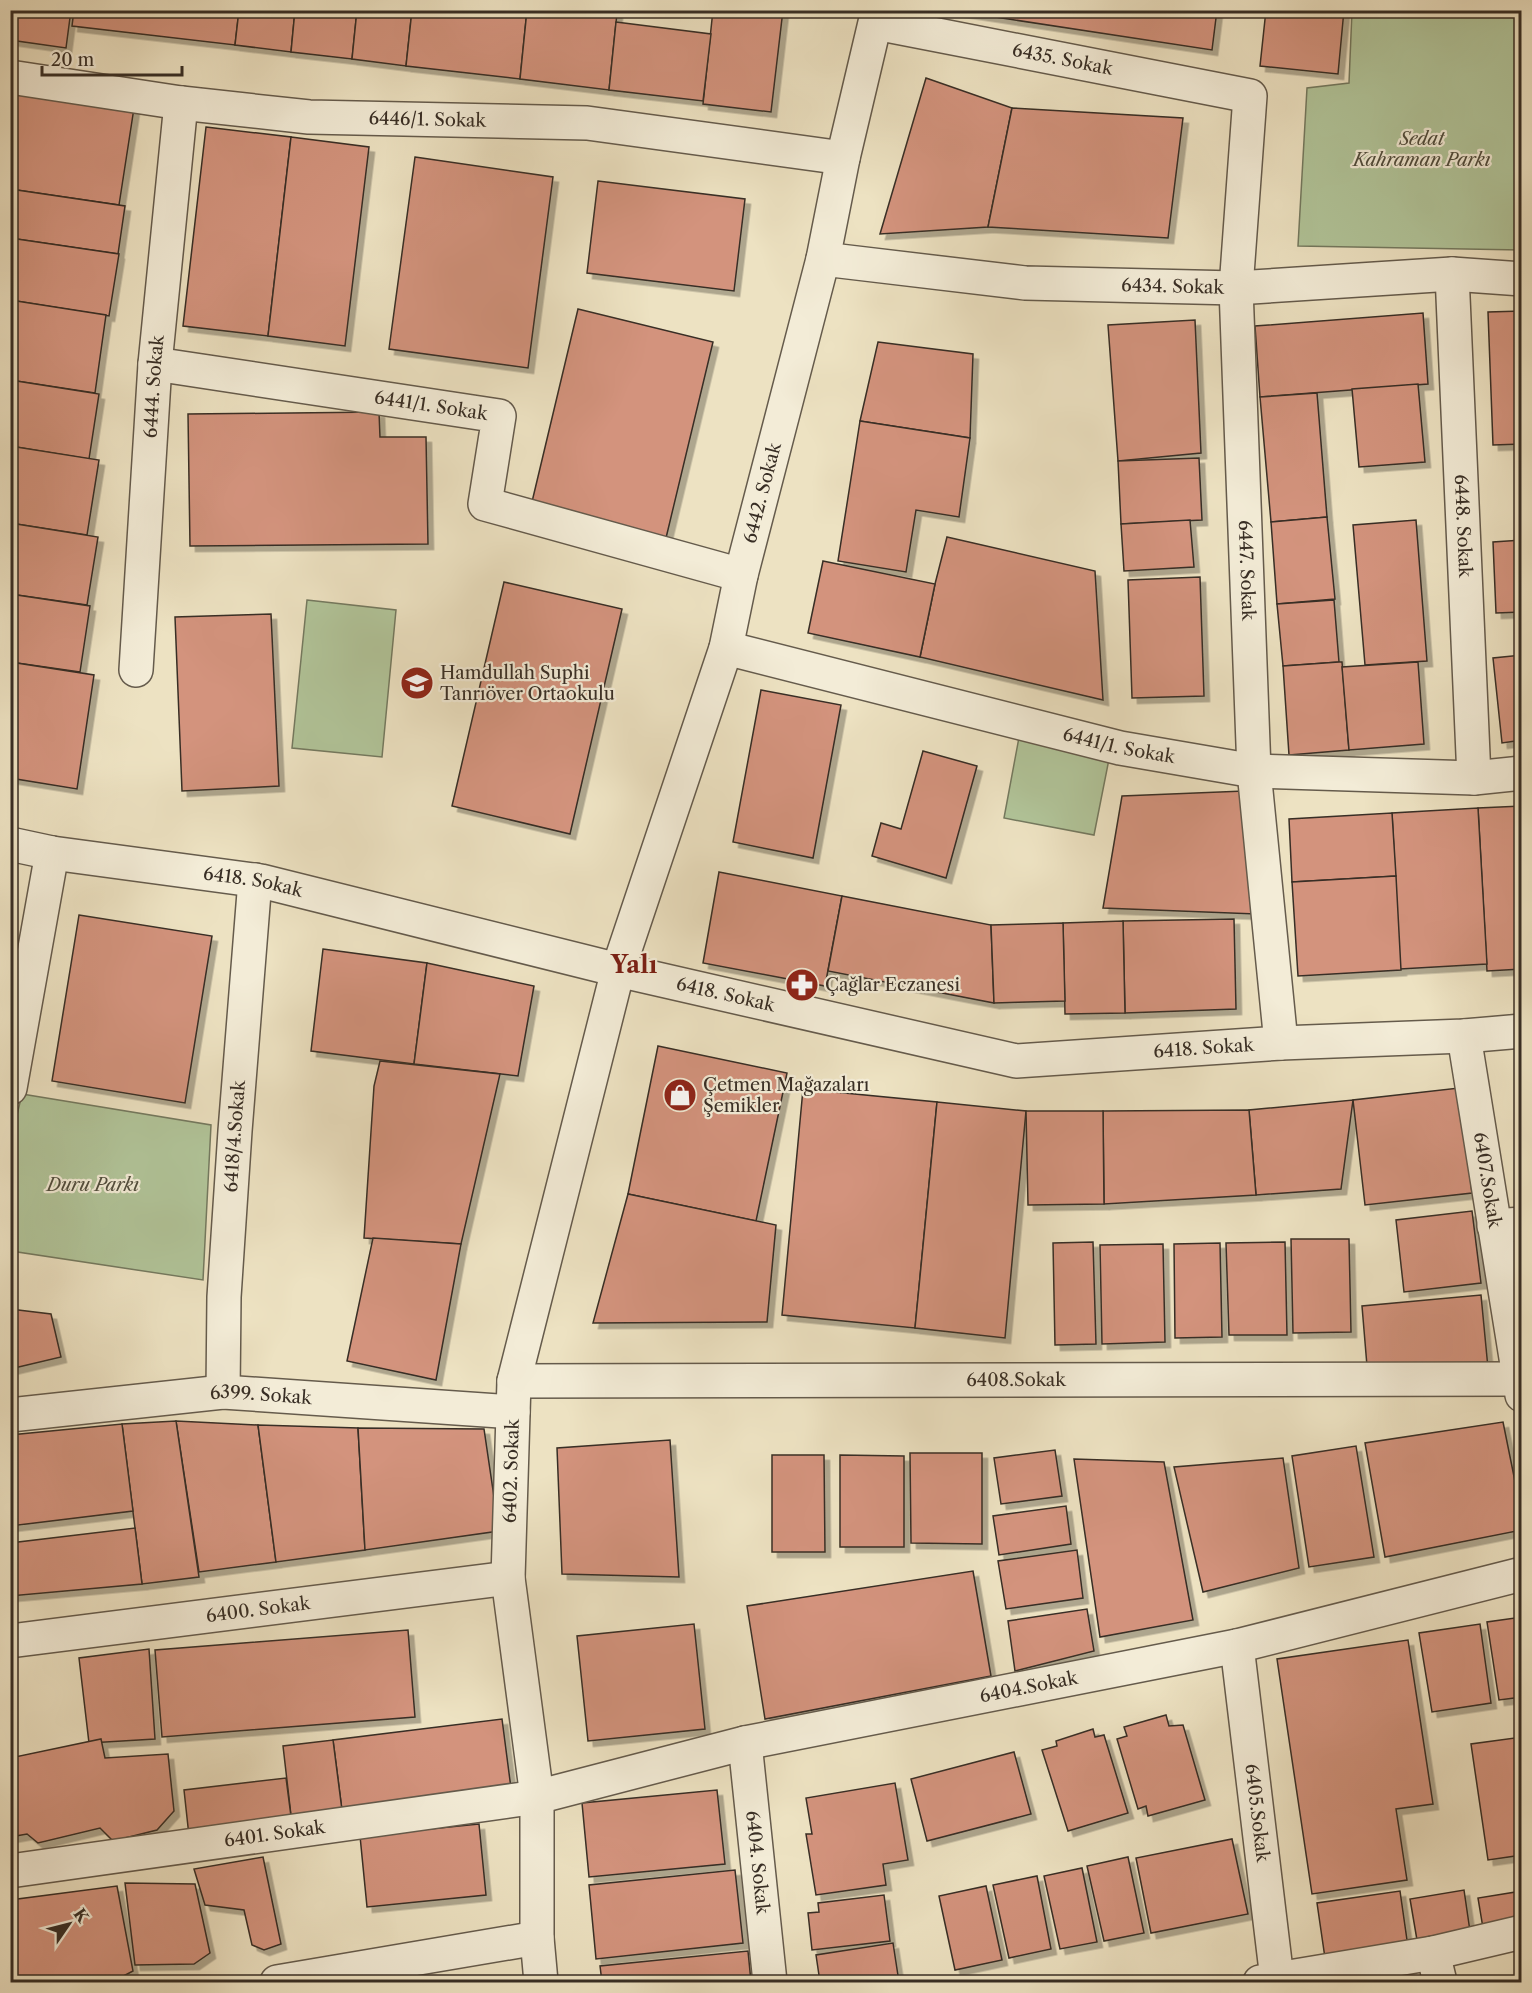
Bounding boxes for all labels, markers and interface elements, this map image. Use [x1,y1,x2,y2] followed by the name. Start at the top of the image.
[42,39,182,77] scale bar
[1010,39,1116,80] street label: 6435. Sokak
[51,49,95,71] text: 20 m
[368,107,488,132] street label: 6446/1. Sokak
[1351,128,1491,171] park label: Sedat Kahraman Parkı
[1121,274,1226,299] street label: 6434. Sokak
[139,333,169,439] street label: 6444. Sokak
[373,386,491,425] street label: 6441/1. Sokak
[739,439,786,546] street label: 6442. Sokak
[1450,474,1476,579] street label: 6448. Sokak
[1234,520,1259,623] street label: 6447. Sokak
[440,662,615,705] place label: Hamdullah Suphi Tanrıöver Ortaokulu
[399,665,435,701] school or university icon: Hamdullah Suphi Tanrıöver Ortaokulu
[1060,723,1178,769] street label: 6441/1. Sokak
[202,862,306,902] street label: 6418. Sokak
[610,950,658,979] district label: Yalı
[784,967,820,1003] pharmacy icon: Çağlar Eczanesi
[674,973,778,1017] street label: 6418. Sokak
[825,974,960,996] place label: Çağlar Eczanesi
[1153,1034,1256,1063] street label: 6418. Sokak
[703,1074,870,1117] place label: Çetmen Mağazaları Şemikler
[662,1077,698,1113] shop icon: Çetmen Mağazaları Şemikler
[220,1078,250,1193] street label: 6418/4.Sokak
[1469,1131,1506,1231] street label: 6407.Sokak
[45,1174,139,1196] park label: Duru Parkı
[966,1369,1067,1391] street label: 6408.Sokak
[209,1381,314,1409] street label: 6399. Sokak
[499,1417,524,1523] street label: 6402. Sokak
[205,1592,313,1627] street label: 6400. Sokak
[978,1666,1081,1708] street label: 6404.Sokak
[1240,1763,1274,1865] street label: 6405.Sokak
[741,1809,774,1917] street label: 6404. Sokak
[223,1816,328,1852] street label: 6401. Sokak
[39,1894,99,1954] north arrow
[69,1904,94,1927] text: K

